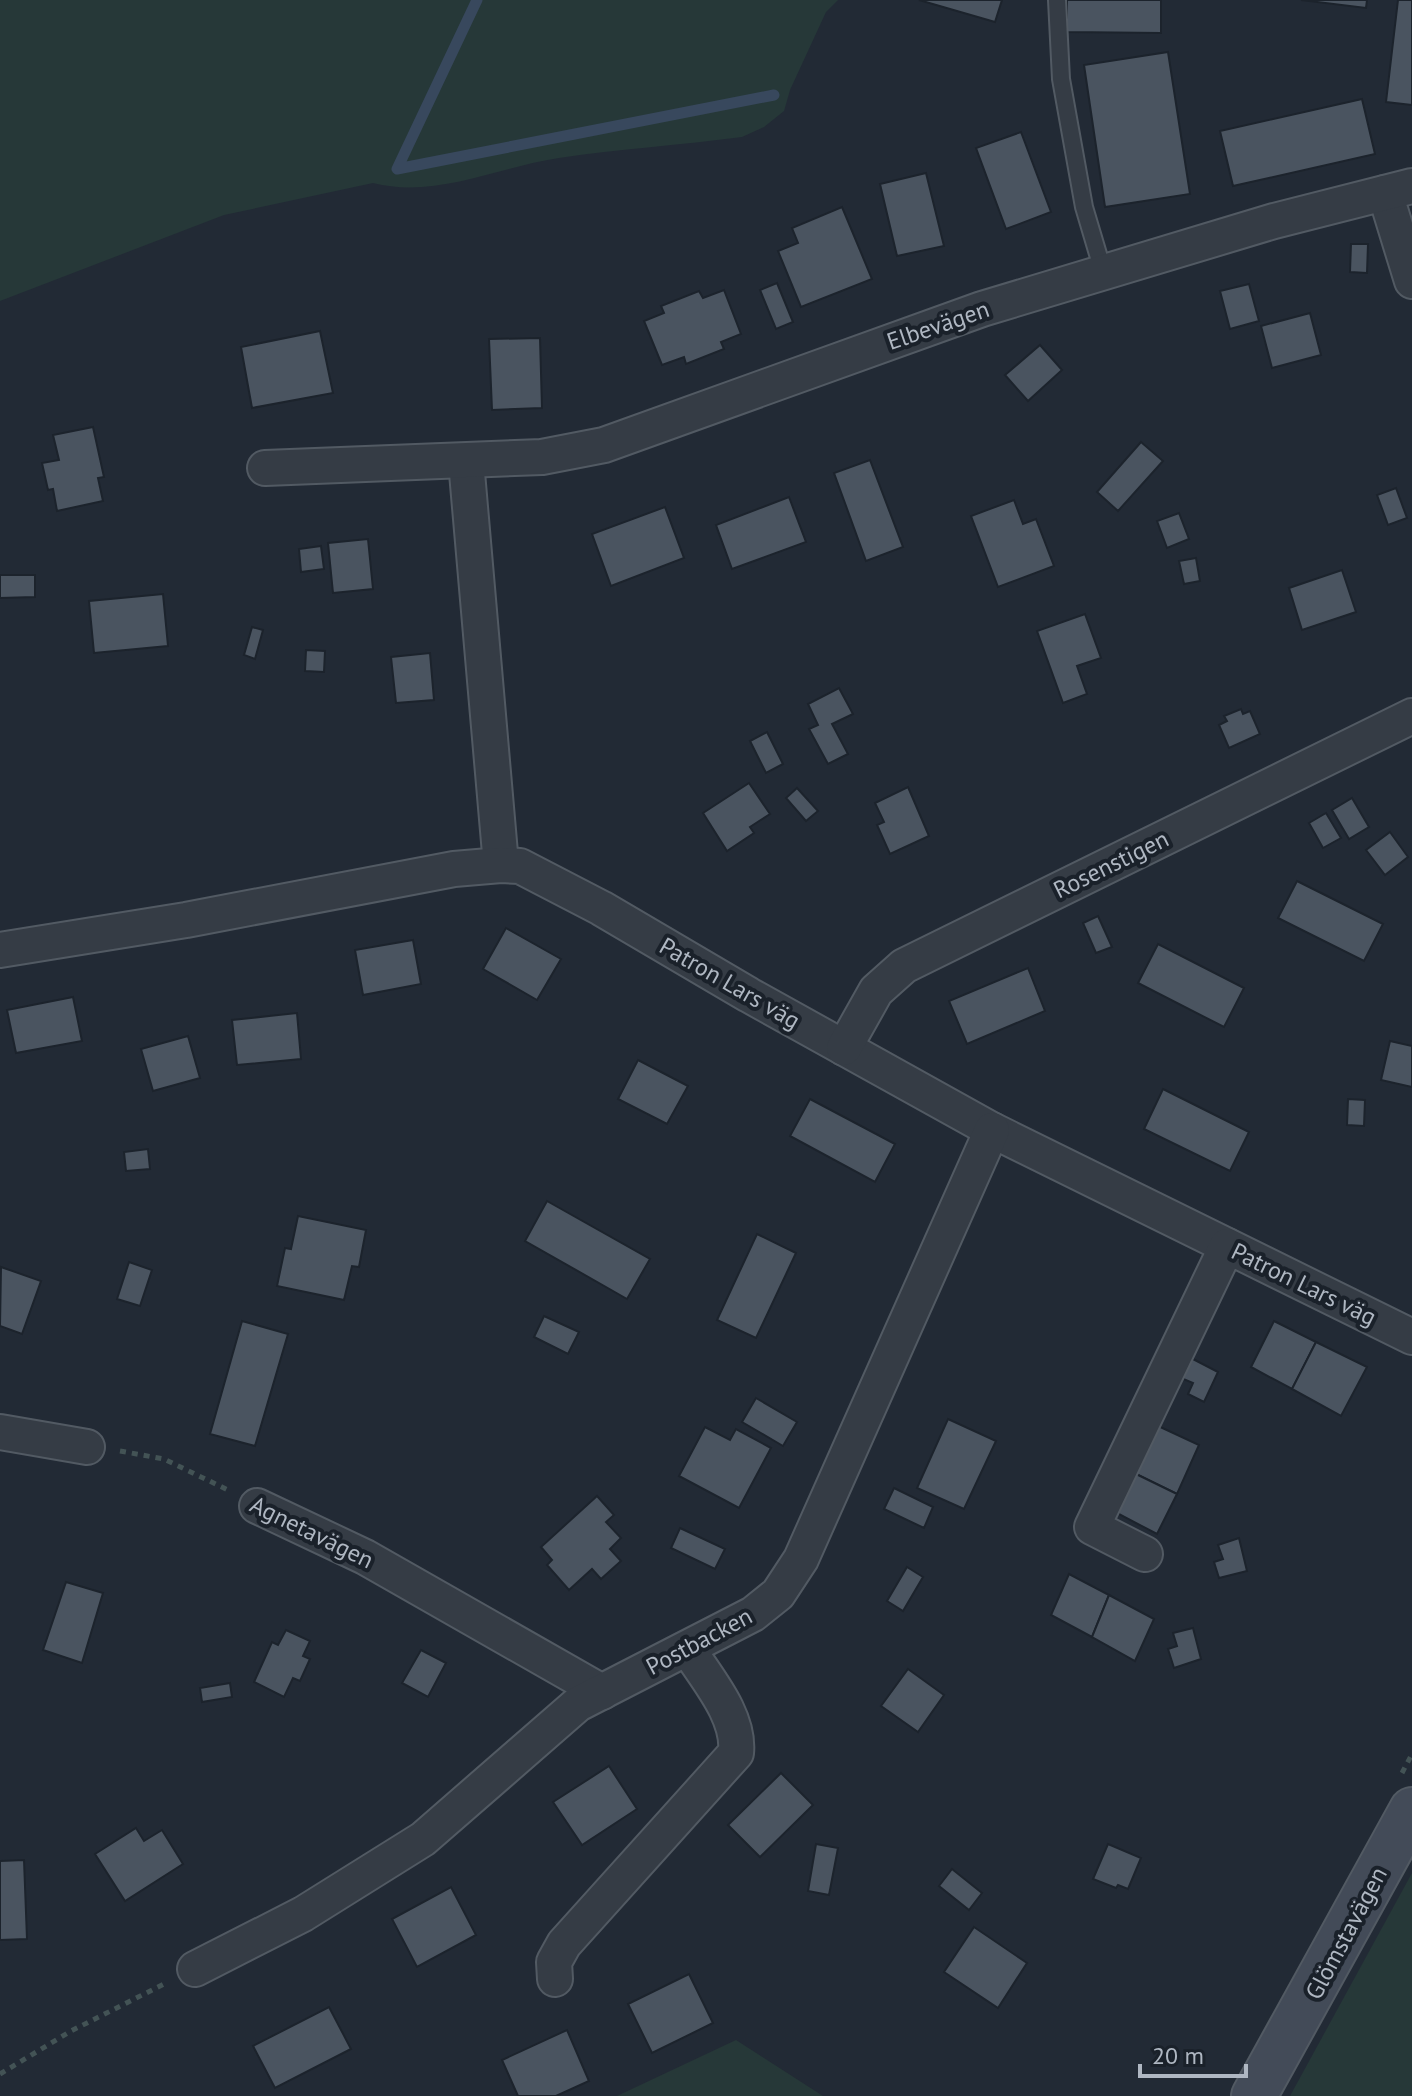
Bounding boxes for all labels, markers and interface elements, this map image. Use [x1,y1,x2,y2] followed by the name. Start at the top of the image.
[883,293,993,357] street label: Elbevägen
[1048,823,1174,905] street label: Rosenstigen
[654,930,806,1036] street label: Patron Lars väg
[1226,1235,1382,1333] street label: Patron Lars väg
[245,1489,379,1575] street label: Agnetavägen
[641,1600,757,1682] street label: Postbacken
[1298,1861,1394,2005] street label: Glömstavägen
[1140,2028,1246,2078] scale bar
[1152,2040,1204,2071] text: 20 m

